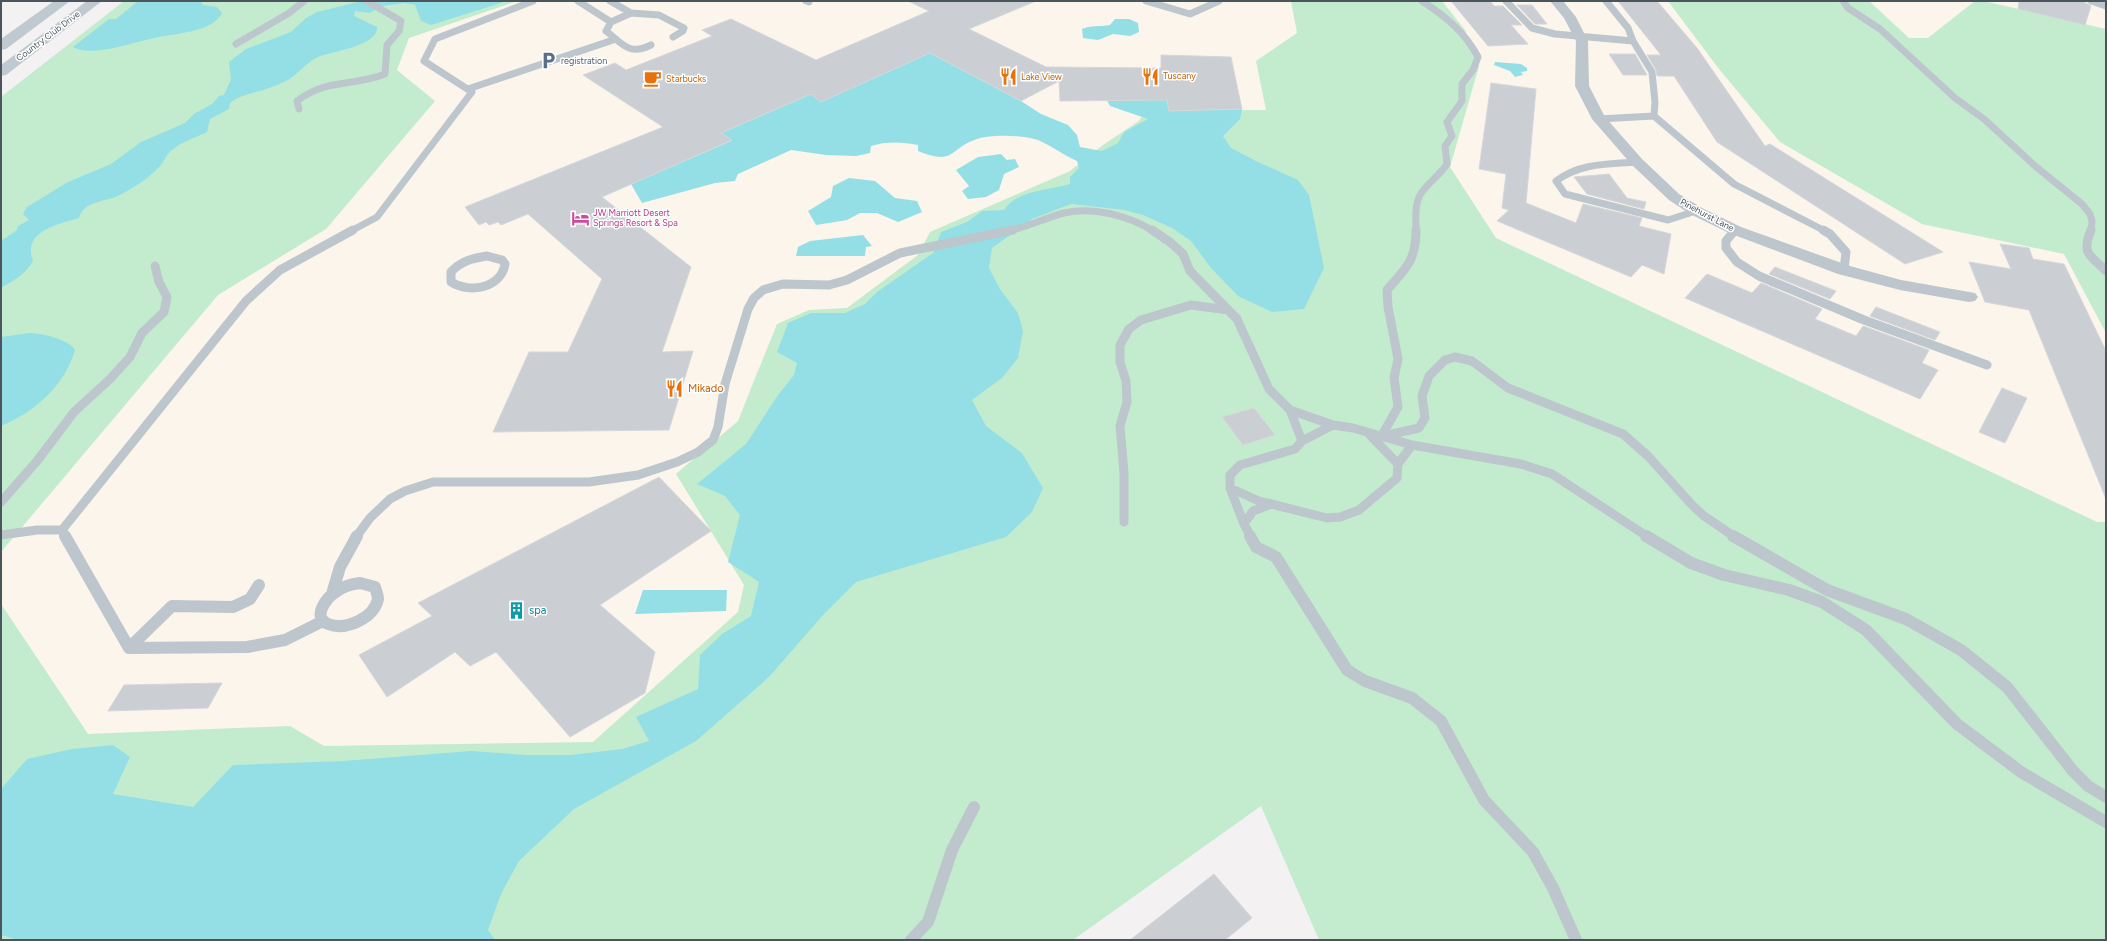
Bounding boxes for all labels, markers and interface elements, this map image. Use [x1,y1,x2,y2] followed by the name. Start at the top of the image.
[14,8,82,63] street label: Country Club Drive
[538,51,558,71] parking icon: registration
[561,55,607,66] place label: registration
[1140,66,1160,86] restaurant icon: Tuscany
[998,67,1018,87] restaurant icon: Lake View
[643,69,663,89] cafe icon: Starbucks
[1163,70,1196,81] place label: Tuscany
[1021,71,1062,82] place label: Lake View
[666,73,706,84] place label: Starbucks
[1678,196,1736,233] street label: Pinehurst Lane
[593,207,678,228] place label: JW Marriott Desert Springs Resort & Spa
[570,208,590,228] hotel icon: JW Marriott Desert Springs Resort & Spa
[665,378,685,398] restaurant icon: Mikado
[688,382,724,395] place label: Mikado
[506,600,526,620] building icon: spa
[529,604,546,617] place label: spa

